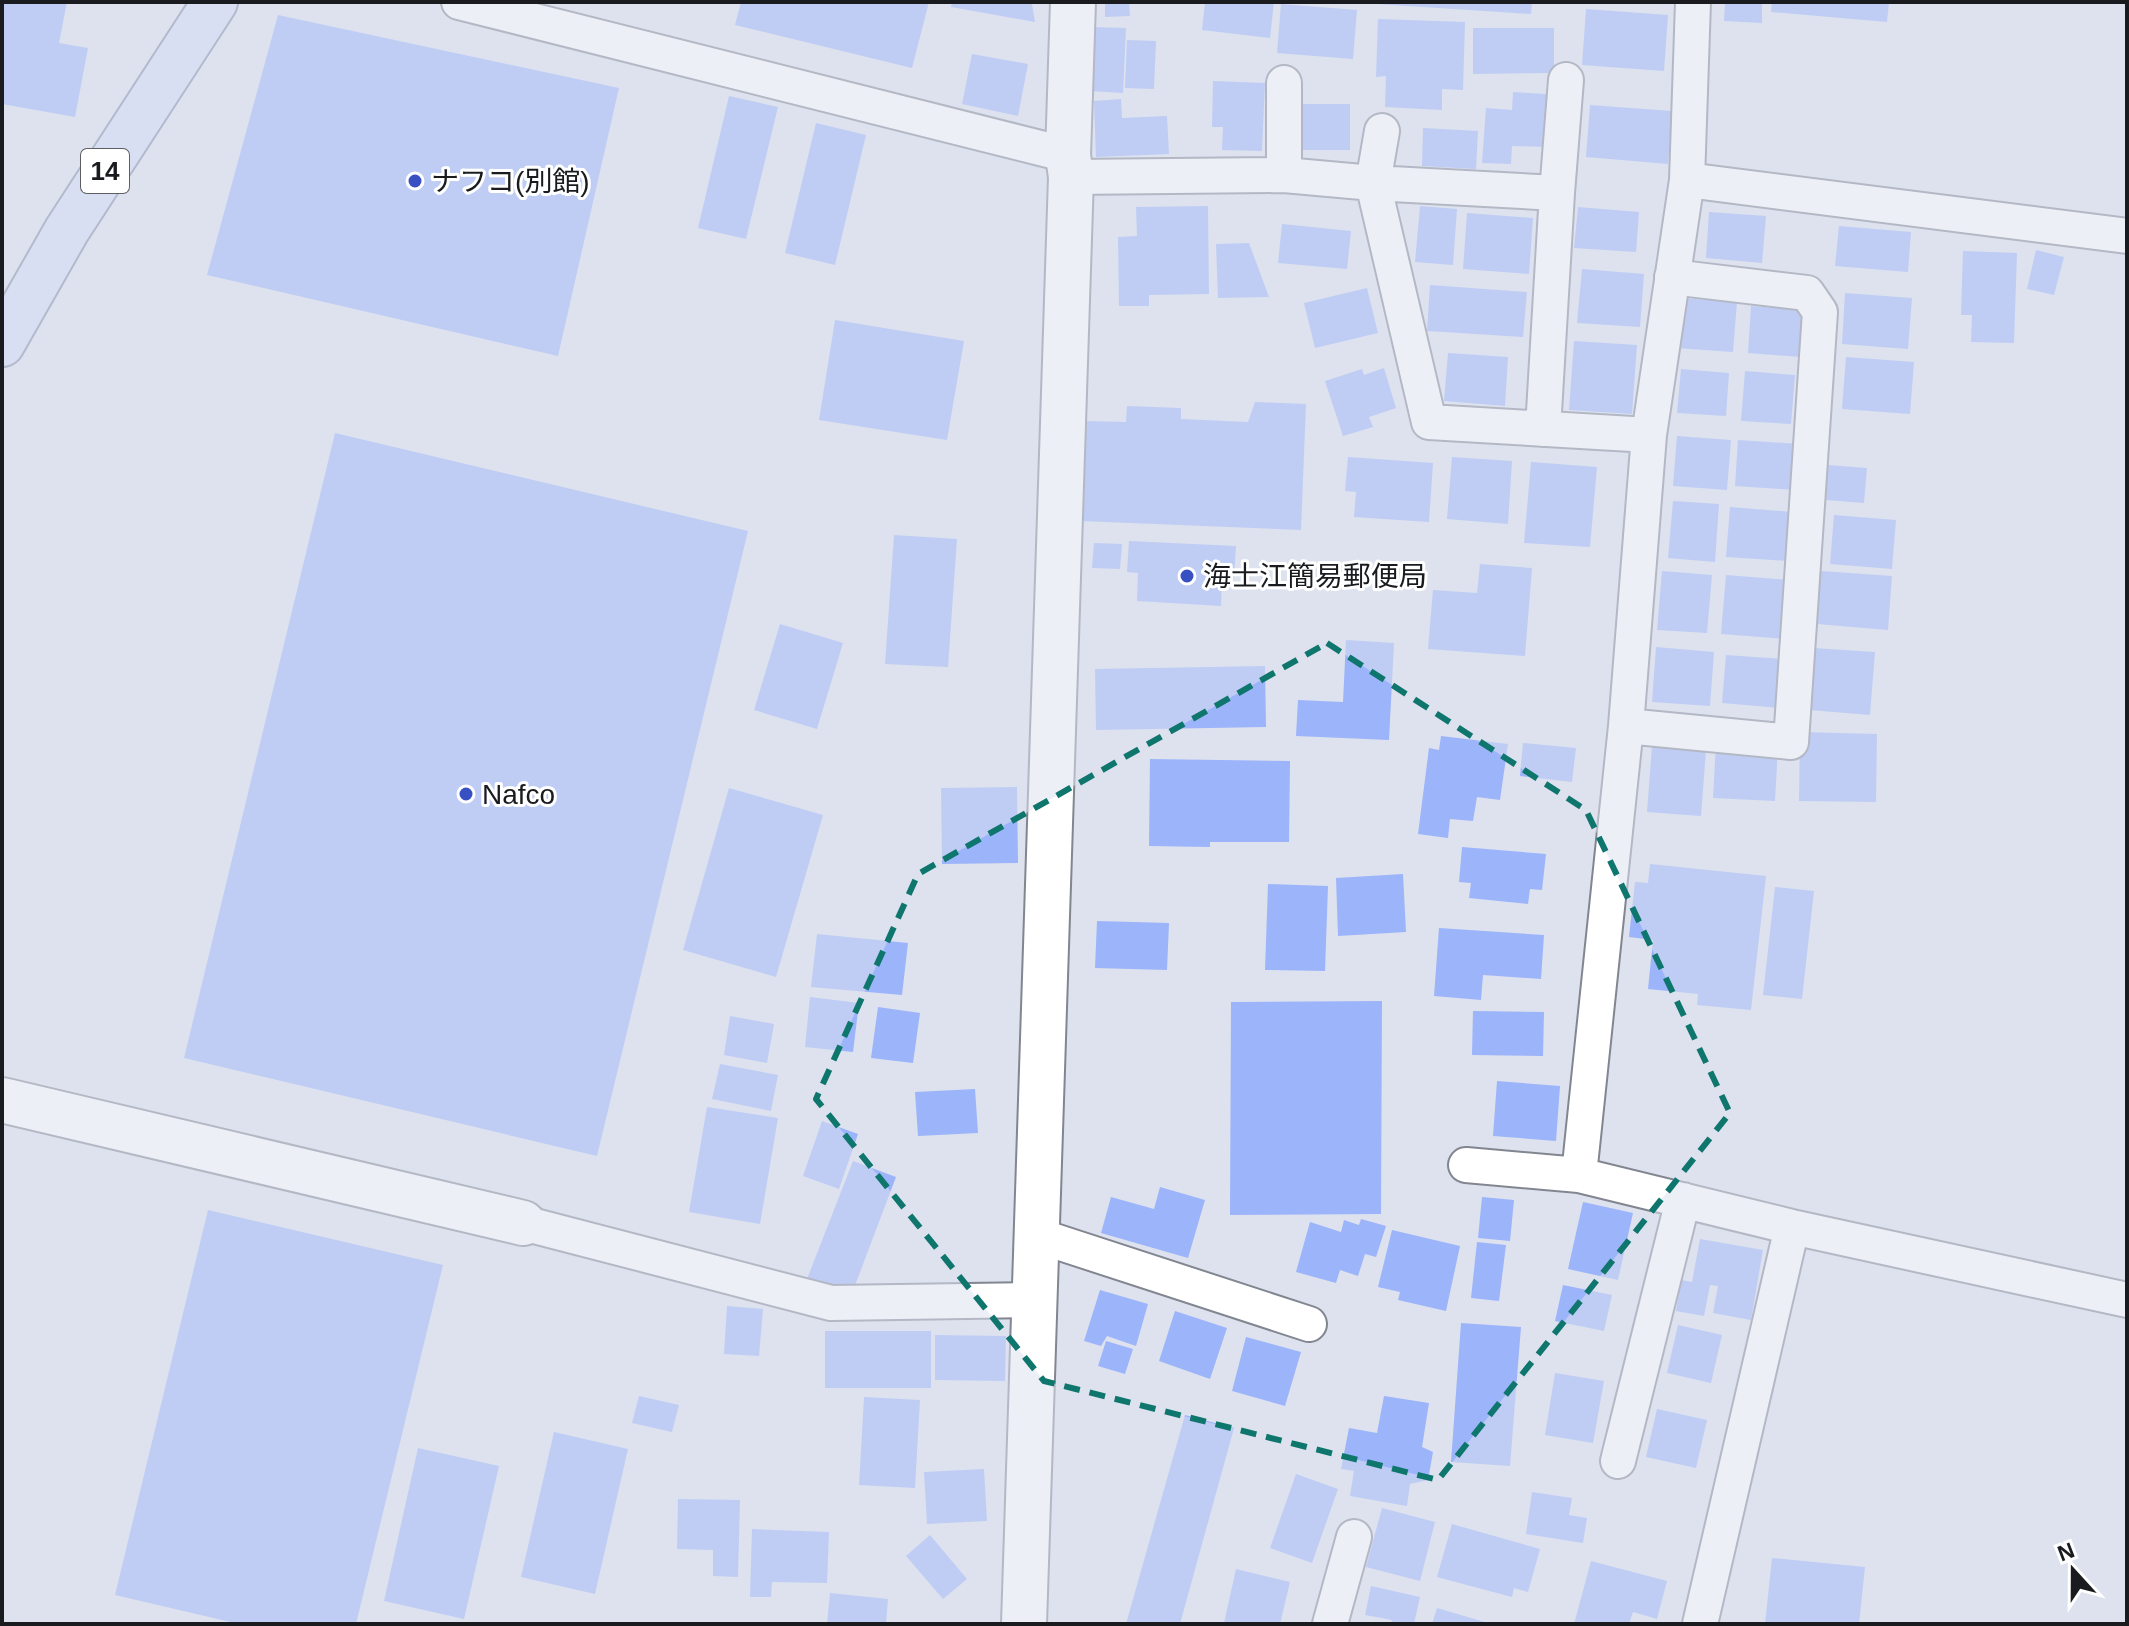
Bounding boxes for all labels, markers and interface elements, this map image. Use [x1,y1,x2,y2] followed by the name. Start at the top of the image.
[81,149,129,193] road number: 14
[431,166,590,197] place label: ナフコ(別館)
[406,172,424,190] marker: ナフコ(別館)
[1203,561,1427,592] place label: 海士江簡易郵便局
[1178,567,1196,585] marker: 海士江簡易郵便局
[482,779,555,810] place label: Nafco
[457,785,475,803] marker: Nafco
[2033,1530,2113,1610] north arrow
[2054,1537,2078,1566] text: N

